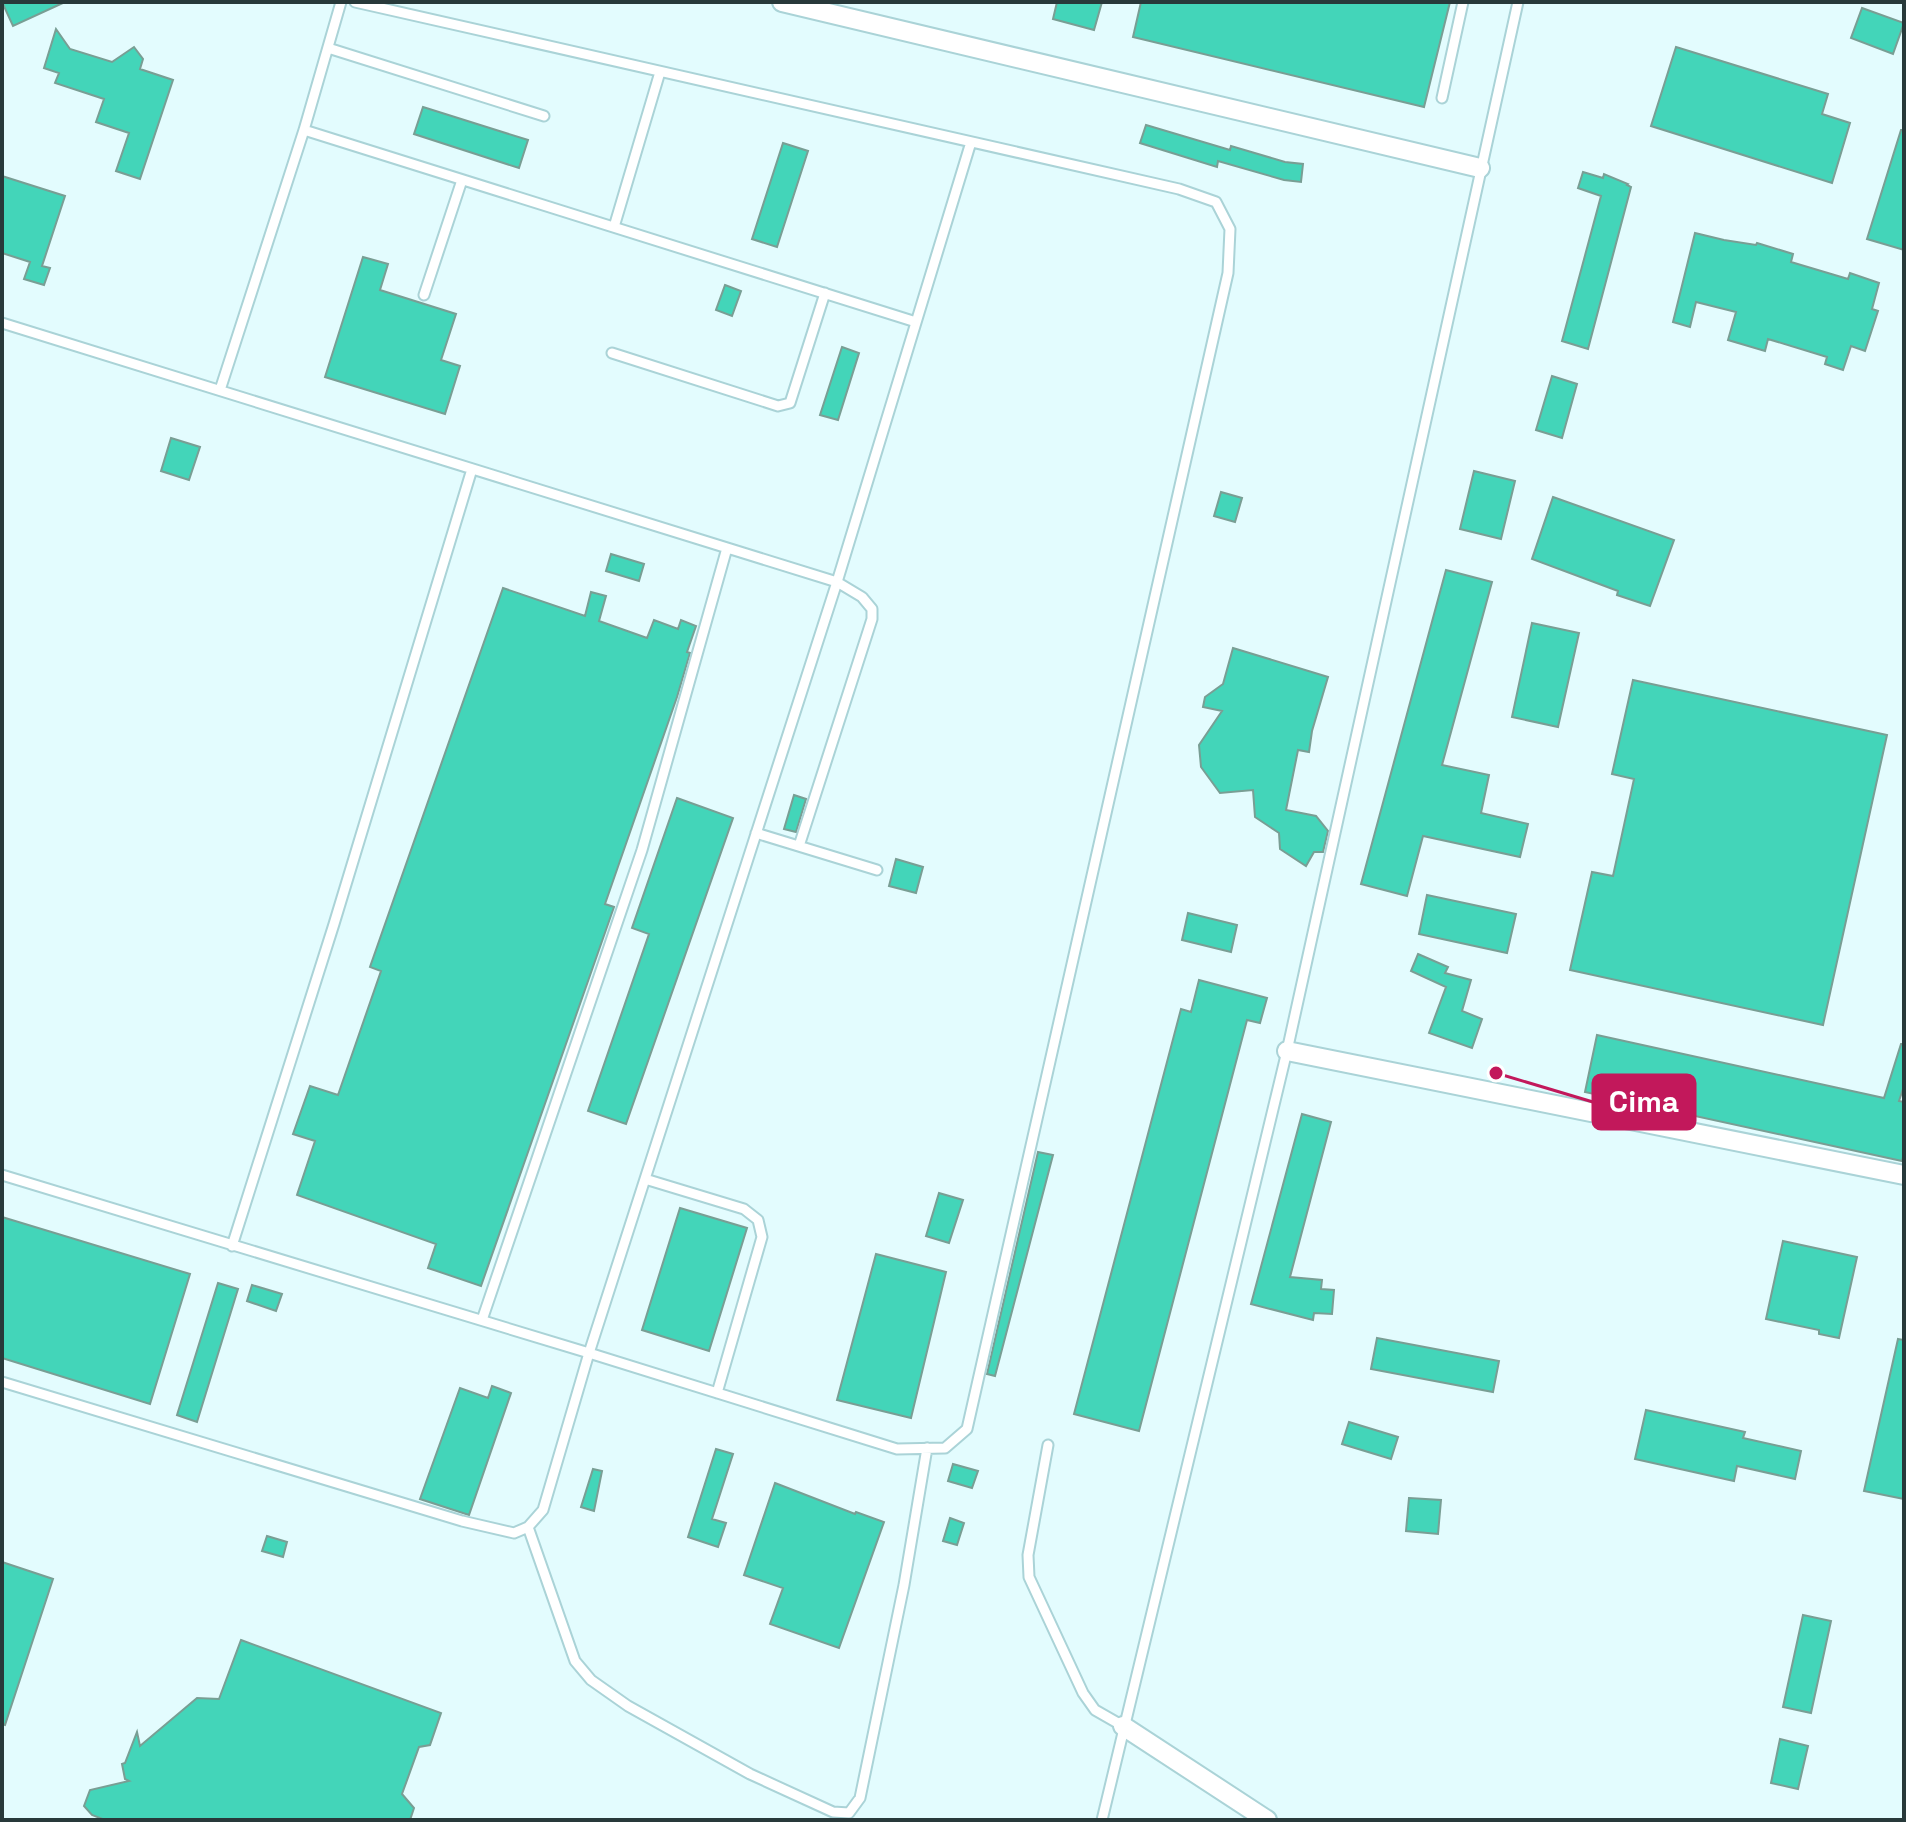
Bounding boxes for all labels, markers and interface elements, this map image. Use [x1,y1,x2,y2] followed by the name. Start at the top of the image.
[1593,1075,1695,1129] callout: Cima
[1609,1082,1679,1121] text: Cima

